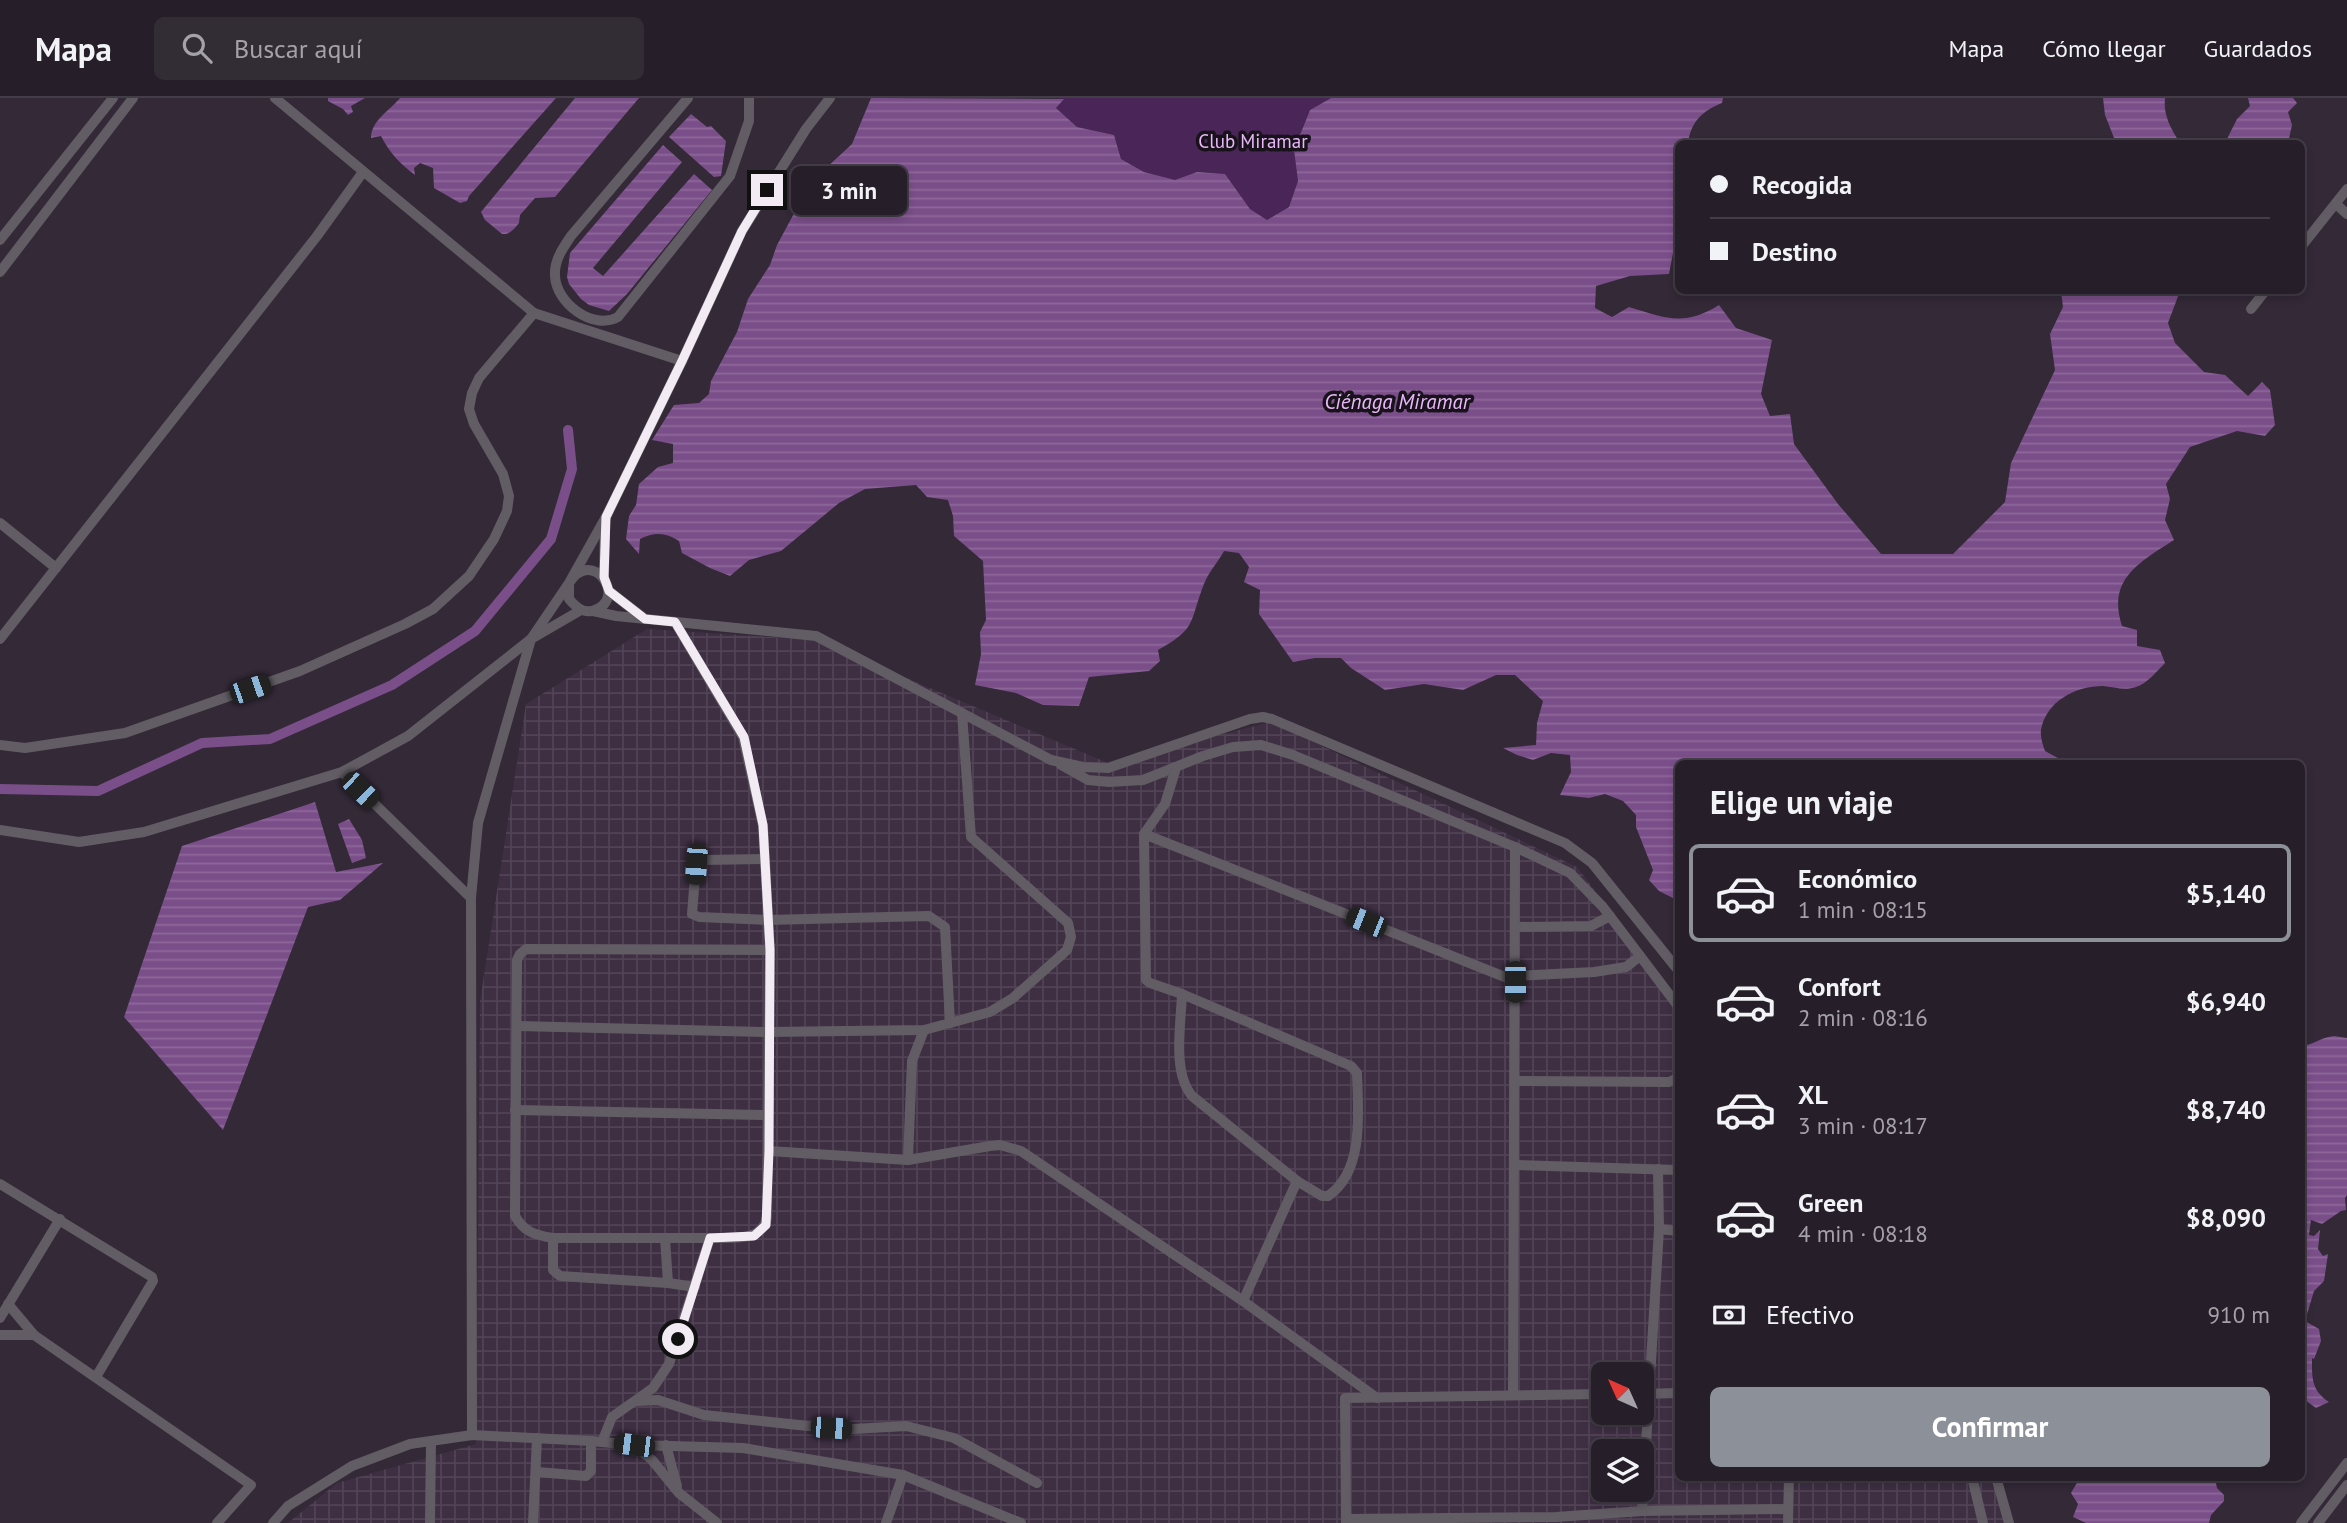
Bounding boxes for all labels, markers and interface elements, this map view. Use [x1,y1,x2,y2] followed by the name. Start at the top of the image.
[154,17,644,80] search box
[35,27,112,70] text: Mapa
[178,29,216,67] icon: search
[234,32,362,65] text: Buscar aquí
[1948,33,2004,64] text: Mapa
[2042,33,2166,64] text: Cómo llegar
[2204,33,2312,64] text: Guardados
[1198,129,1308,153] park label: Club Miramar
[792,166,907,214] callout: 3 min
[1752,168,1852,201] text: Recogida
[751,174,783,206] route end
[821,176,877,205] text: 3 min
[1752,235,1837,268] text: Destino
[1324,388,1472,415] water label: Ciénaga Miramar
[227,672,274,706] car
[338,768,383,812] car
[1710,781,1893,823] text: Elige un viaje
[685,842,708,886] car
[1714,862,1777,925] icon: car
[1798,862,1917,895] text: Económico
[2186,877,2266,910] text: $5,140
[1798,895,1928,924] text: 1 min · 08:15
[1343,904,1390,940] car
[1505,961,1526,1003] car
[1714,970,1777,1033] icon: car
[1798,970,1881,1003] text: Confort
[2186,985,2266,1018] text: $6,940
[1798,1003,1928,1032] text: 2 min · 08:16
[1714,1078,1777,1141] icon: car
[1798,1078,1828,1111] text: XL
[2186,1093,2266,1126] text: $8,740
[1798,1111,1928,1140] text: 3 min · 08:17
[1714,1186,1777,1249] icon: car
[1798,1186,1863,1219] text: Green
[2186,1201,2266,1234] text: $8,090
[1798,1219,1928,1248] text: 4 min · 08:18
[1710,1296,1748,1334] icon: cash
[1766,1298,1855,1331] text: Efectivo
[2208,1300,2270,1329] text: 910 m
[662,1323,694,1355] route start
[1591,1362,1654,1424] north arrow
[1591,1362,1654,1502] map controls
[1710,1387,2270,1467] button: Confirmar
[810,1416,853,1440] car
[612,1432,657,1458] car
[1591,1439,1654,1502] button: layers

